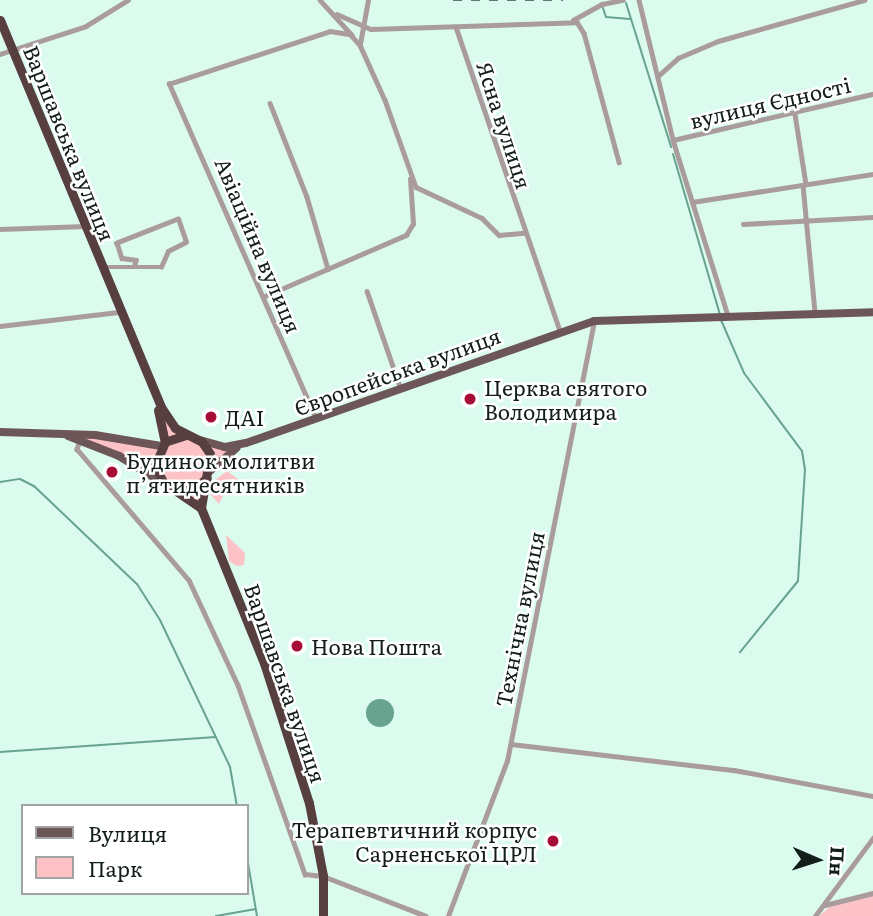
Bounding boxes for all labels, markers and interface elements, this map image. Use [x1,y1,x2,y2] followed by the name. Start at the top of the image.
[19,41,121,245] street label: Варшавська вулиця
[473,58,537,192] street label: Ясна вулиця
[687,71,853,133] street label: вулиця Єдності
[211,154,307,336] street label: Авіаційна вулиця
[290,322,504,420] street label: Європейська вулиця
[484,374,647,424] place label: Церква святого Володимира
[462,391,478,407] marker: Церква святого Володимира
[225,404,264,430] place label: ДАІ
[203,409,219,425] marker: ДАІ
[126,447,315,497] place label: Будинок молитви п’ятидесятників
[104,464,120,480] marker: Будинок молитви п’ятидесятників
[490,529,548,709] street label: Технічна вулиця
[240,580,332,786] street label: Варшавська вулиця
[311,633,442,659] place label: Нова Пошта
[289,638,305,654] marker: Нова Пошта
[21,804,248,895] legend
[291,816,537,866] place label: Терапевтичний корпус Сарненської ЦРЛ
[88,817,167,848] text: Вулиця
[782,825,852,895] north arrow
[543,831,563,851] marker: Терапевтичний корпус Сарненської ЦРЛ
[823,846,853,877] text: Пн
[88,852,142,883] text: Парк

